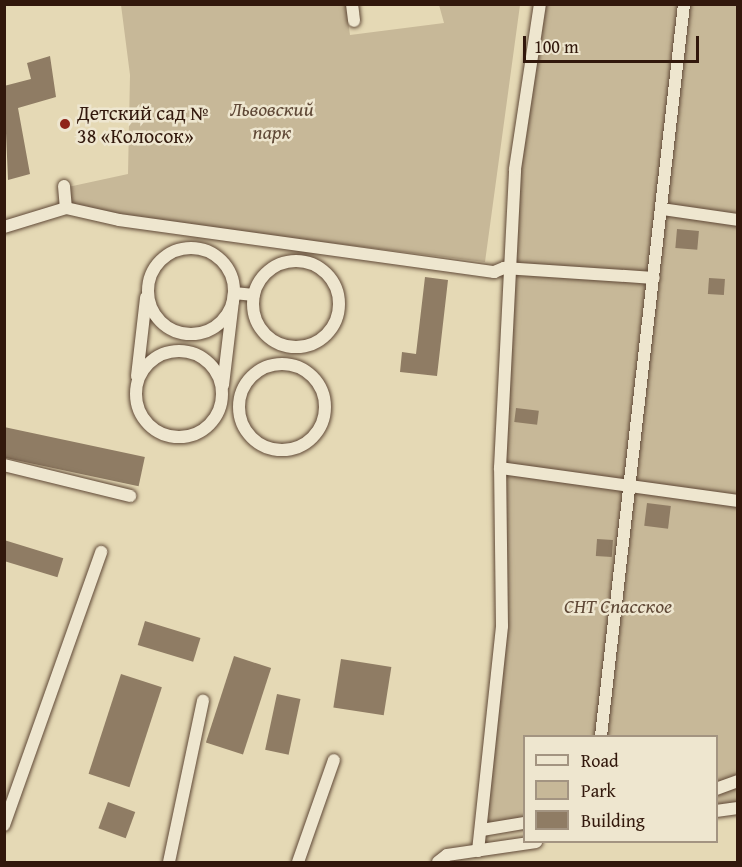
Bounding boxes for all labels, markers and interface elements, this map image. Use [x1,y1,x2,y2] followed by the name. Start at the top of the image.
[526,24,702,62] scale bar
[534,33,579,60] text: 100 m
[230,97,314,144] park label: Львовский парк
[77,100,209,147] place label: Детский сад № 38 «Колосок»
[58,117,72,131] marker: Детский сад № 38 «Колосок»
[564,593,672,617] park label: СНТ Спасское
[523,735,718,843] legend
[581,747,619,774] text: Road
[581,777,616,804] text: Park
[581,807,645,834] text: Building

